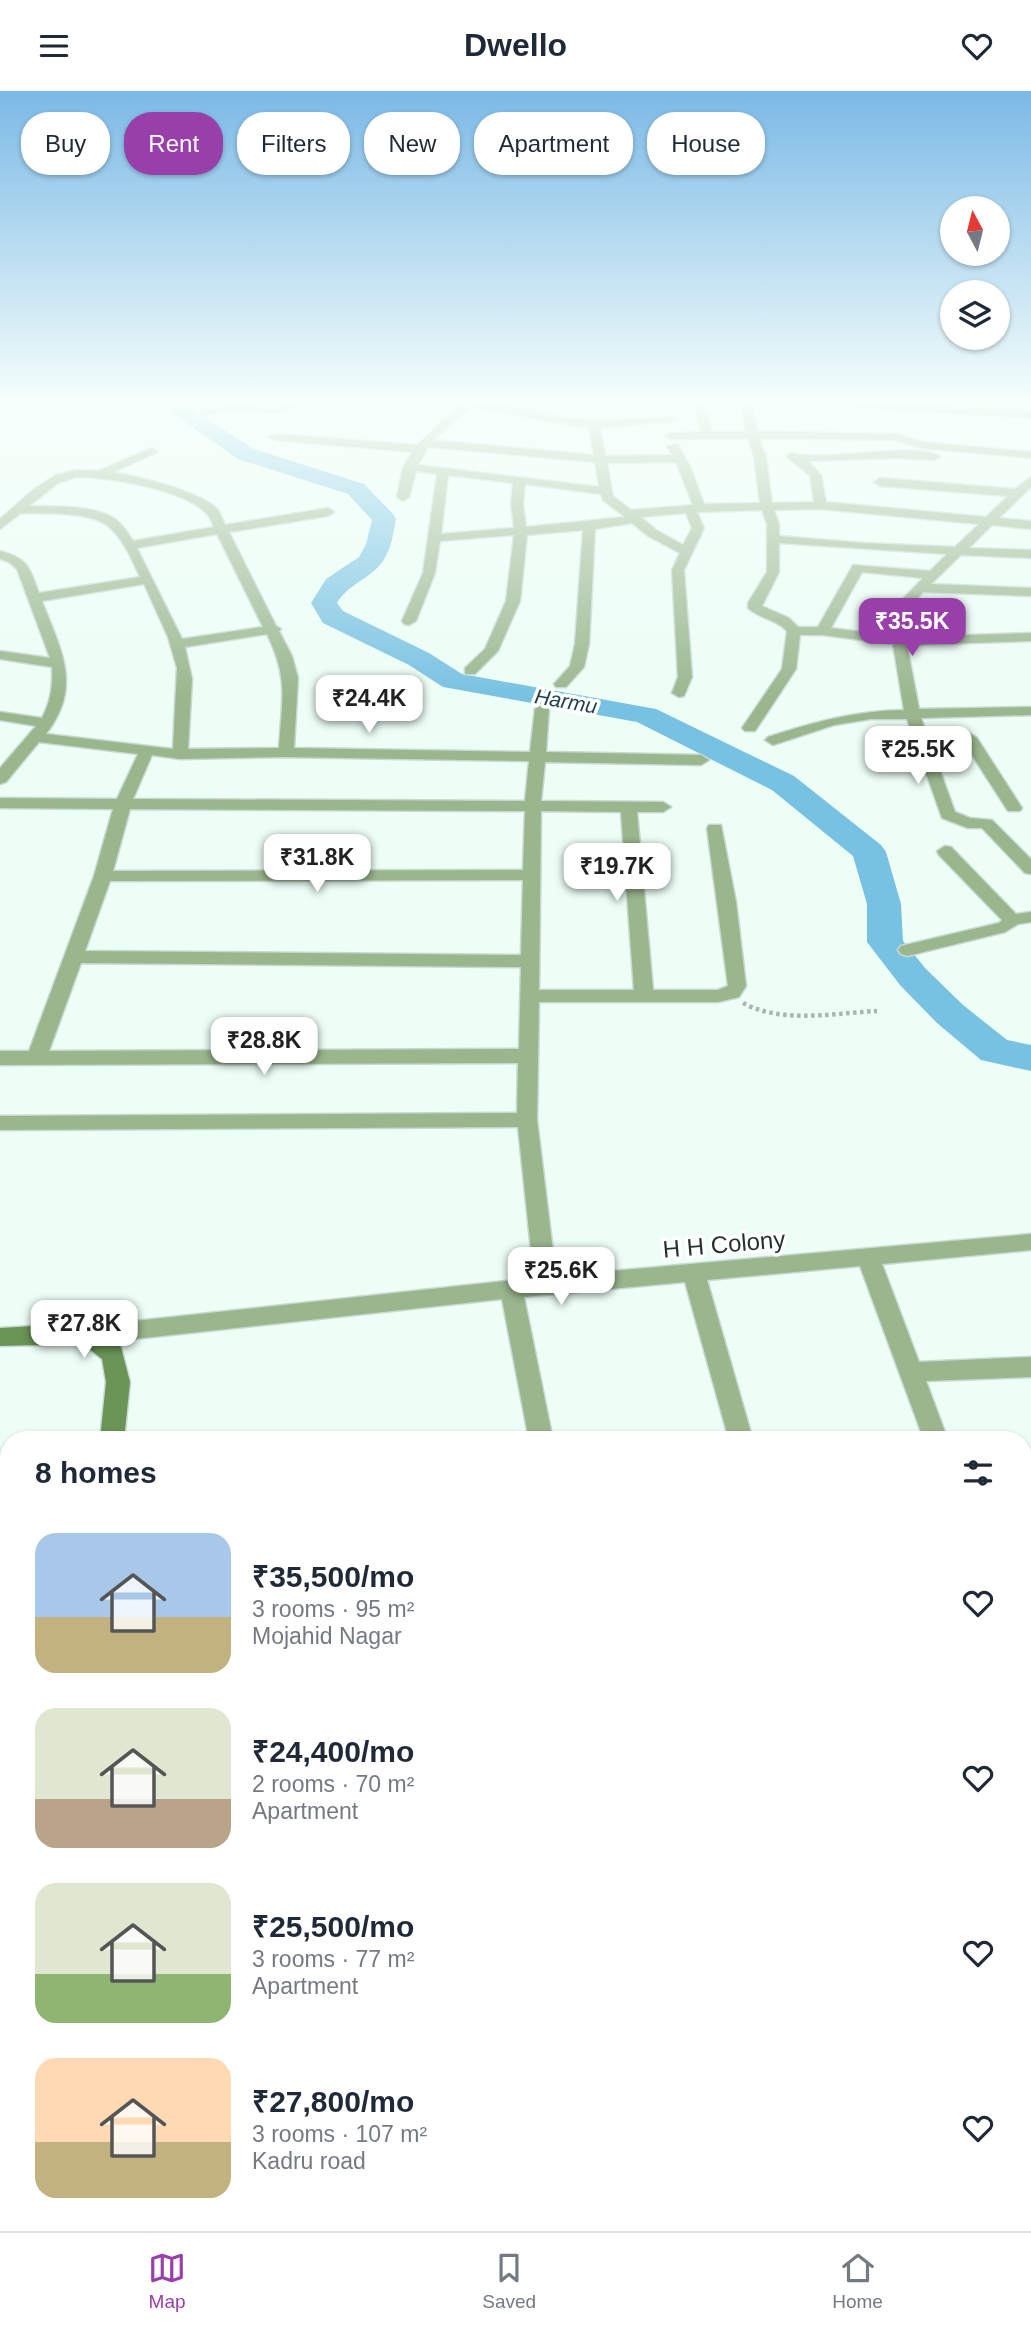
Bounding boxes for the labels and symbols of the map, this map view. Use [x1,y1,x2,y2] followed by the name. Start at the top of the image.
[940,196,1010,266] north arrow
[855,599,969,658] pin: ₹35.5K
[312,675,426,735] pin: ₹24.4K
[533,684,599,718] water label: Harmu
[861,727,975,786] pin: ₹25.5K
[260,835,374,894] pin: ₹31.8K
[560,843,674,903] pin: ₹19.7K
[207,1017,321,1077] pin: ₹28.8K
[662,1225,786,1263] street label: H H Colony
[504,1247,618,1307] pin: ₹25.6K
[27,1301,141,1360] pin: ₹27.8K

